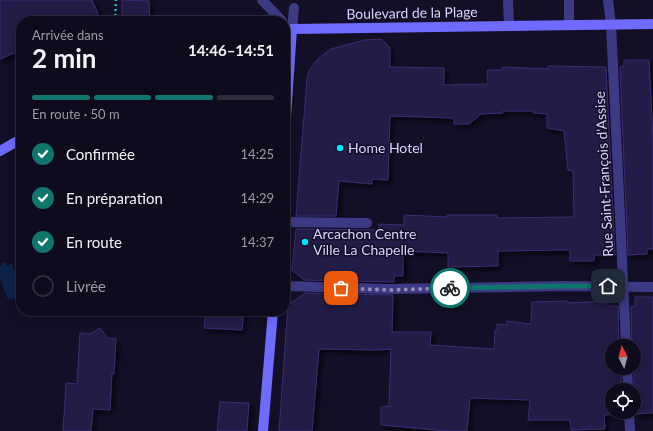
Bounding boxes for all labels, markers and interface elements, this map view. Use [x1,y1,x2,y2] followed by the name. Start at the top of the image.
[346,3,478,22] street label: Boulevard de la Plage
[32,27,104,43] text: Arrivée dans
[188,41,274,59] text: 14:46–14:51
[32,42,96,74] text: 2 min
[591,91,616,257] street label: Rue Saint-François d'Assise
[32,106,120,122] text: En route · 50 m
[348,139,423,156] place label: Home Hotel
[32,143,54,165] icon: check
[335,143,345,153] marker: Home Hotel
[66,145,135,163] text: Confirmée
[241,146,274,162] text: 14:25
[32,187,54,209] icon: check
[66,189,163,207] text: En préparation
[241,190,274,206] text: 14:29
[313,225,416,258] place label: Arcachon Centre Ville La Chapelle
[32,231,54,253] icon: check
[66,233,122,251] text: En route
[241,234,274,250] text: 14:37
[300,237,310,247] marker: Arcachon Centre Ville La Chapelle
[430,268,470,308] courier
[591,269,625,303] pin
[324,271,358,305] pin
[597,275,619,297] icon: home
[66,277,106,295] text: Livrée
[330,277,352,299] icon: bag
[439,277,461,299] icon: bike
[605,339,641,375] north arrow
[605,339,641,419] map controls
[605,383,641,419] button: locate

